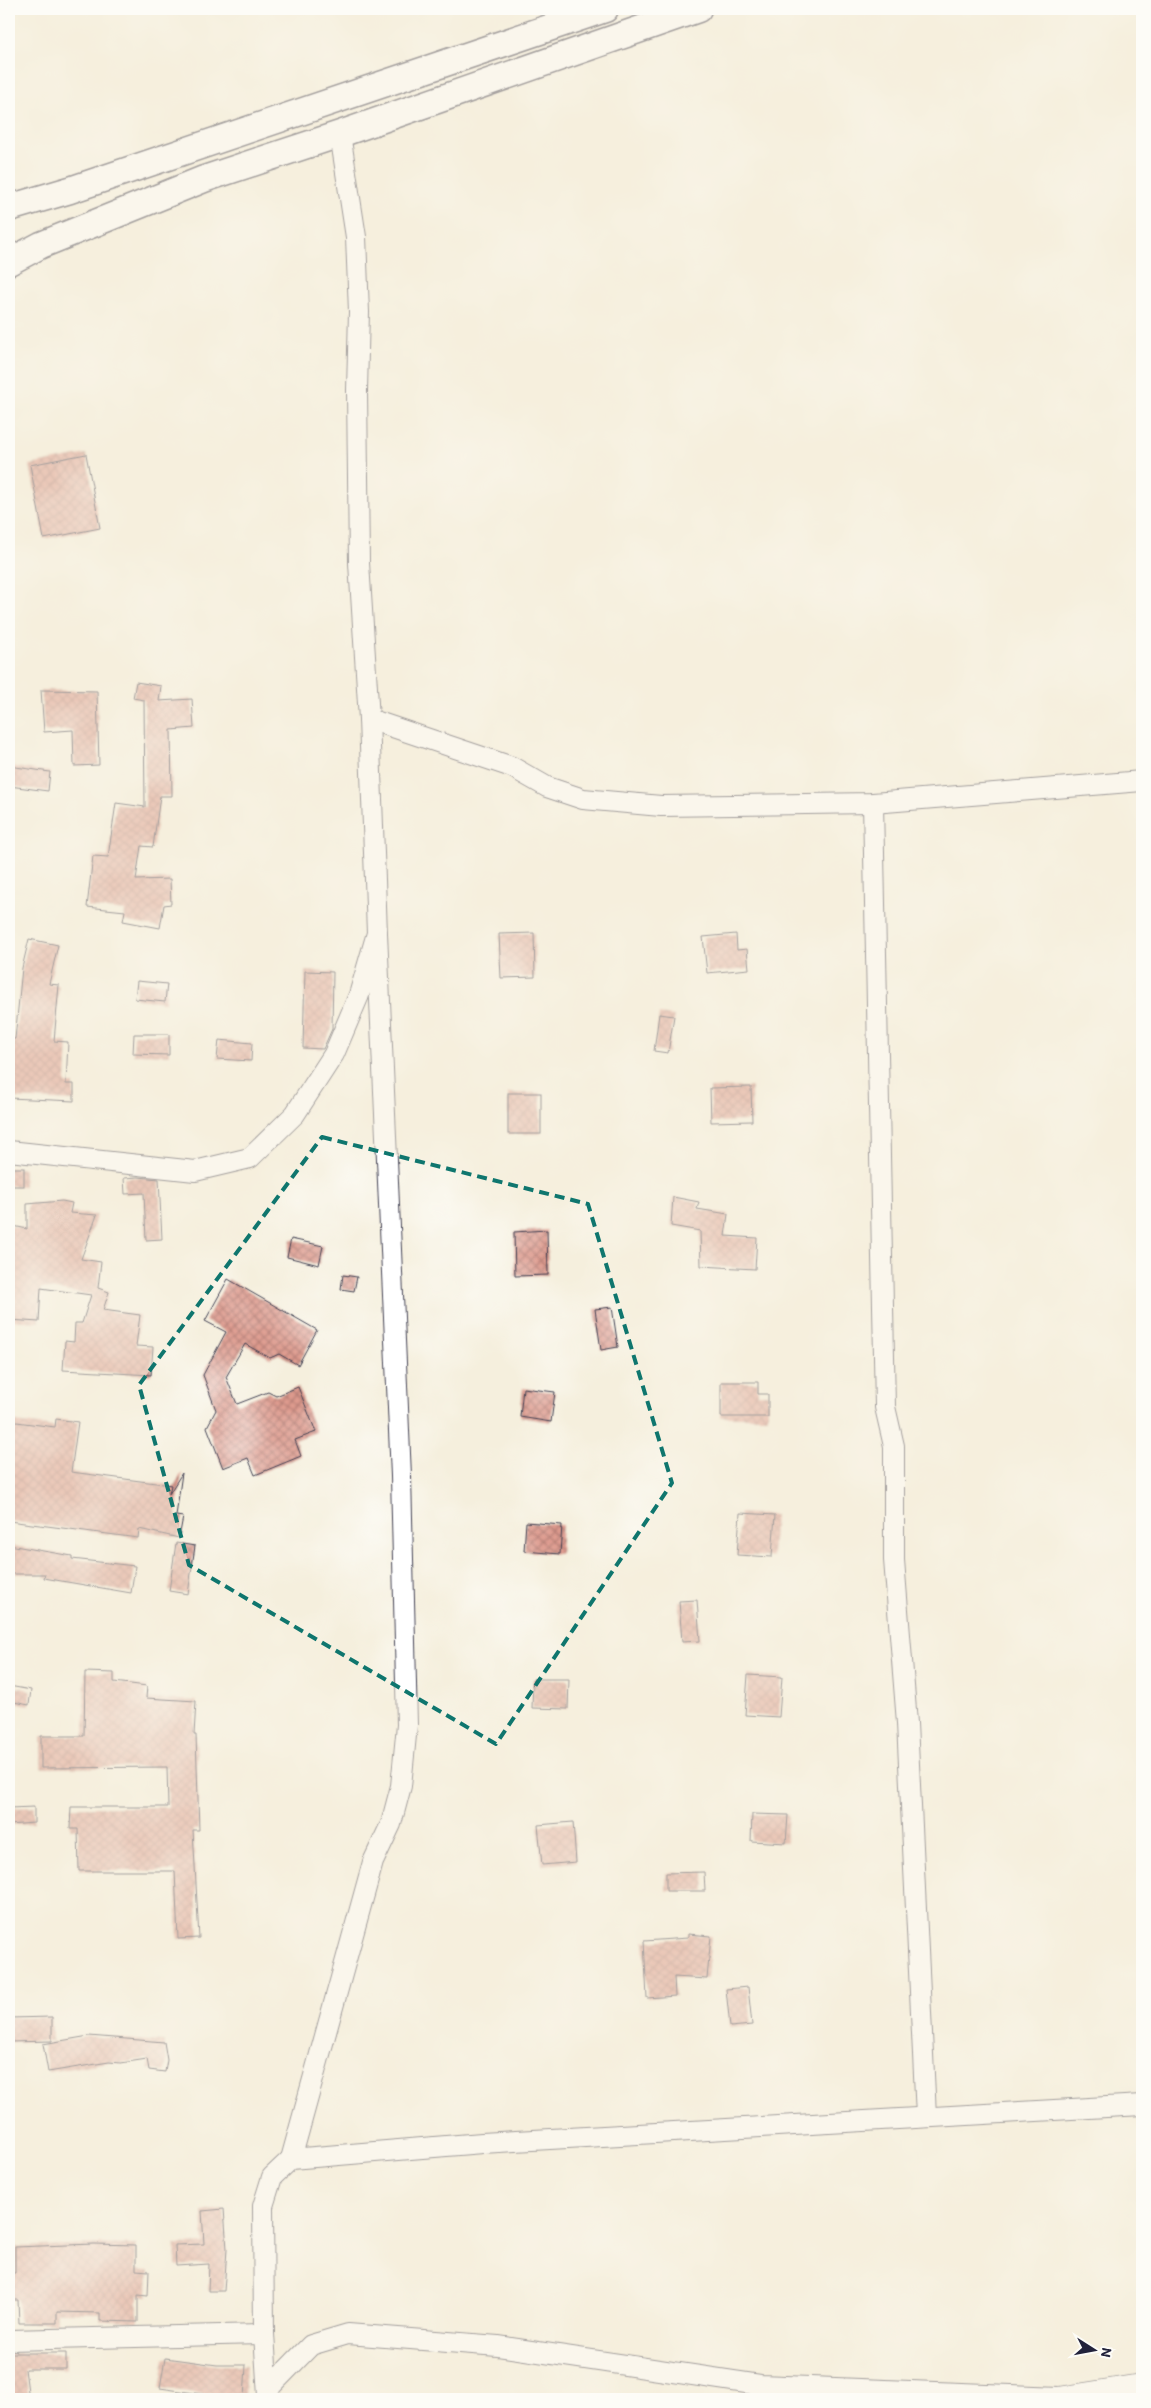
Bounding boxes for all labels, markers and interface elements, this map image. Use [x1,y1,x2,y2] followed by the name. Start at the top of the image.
[1068,2326,1118,2376] north arrow
[1097,2346,1116,2359] text: N

